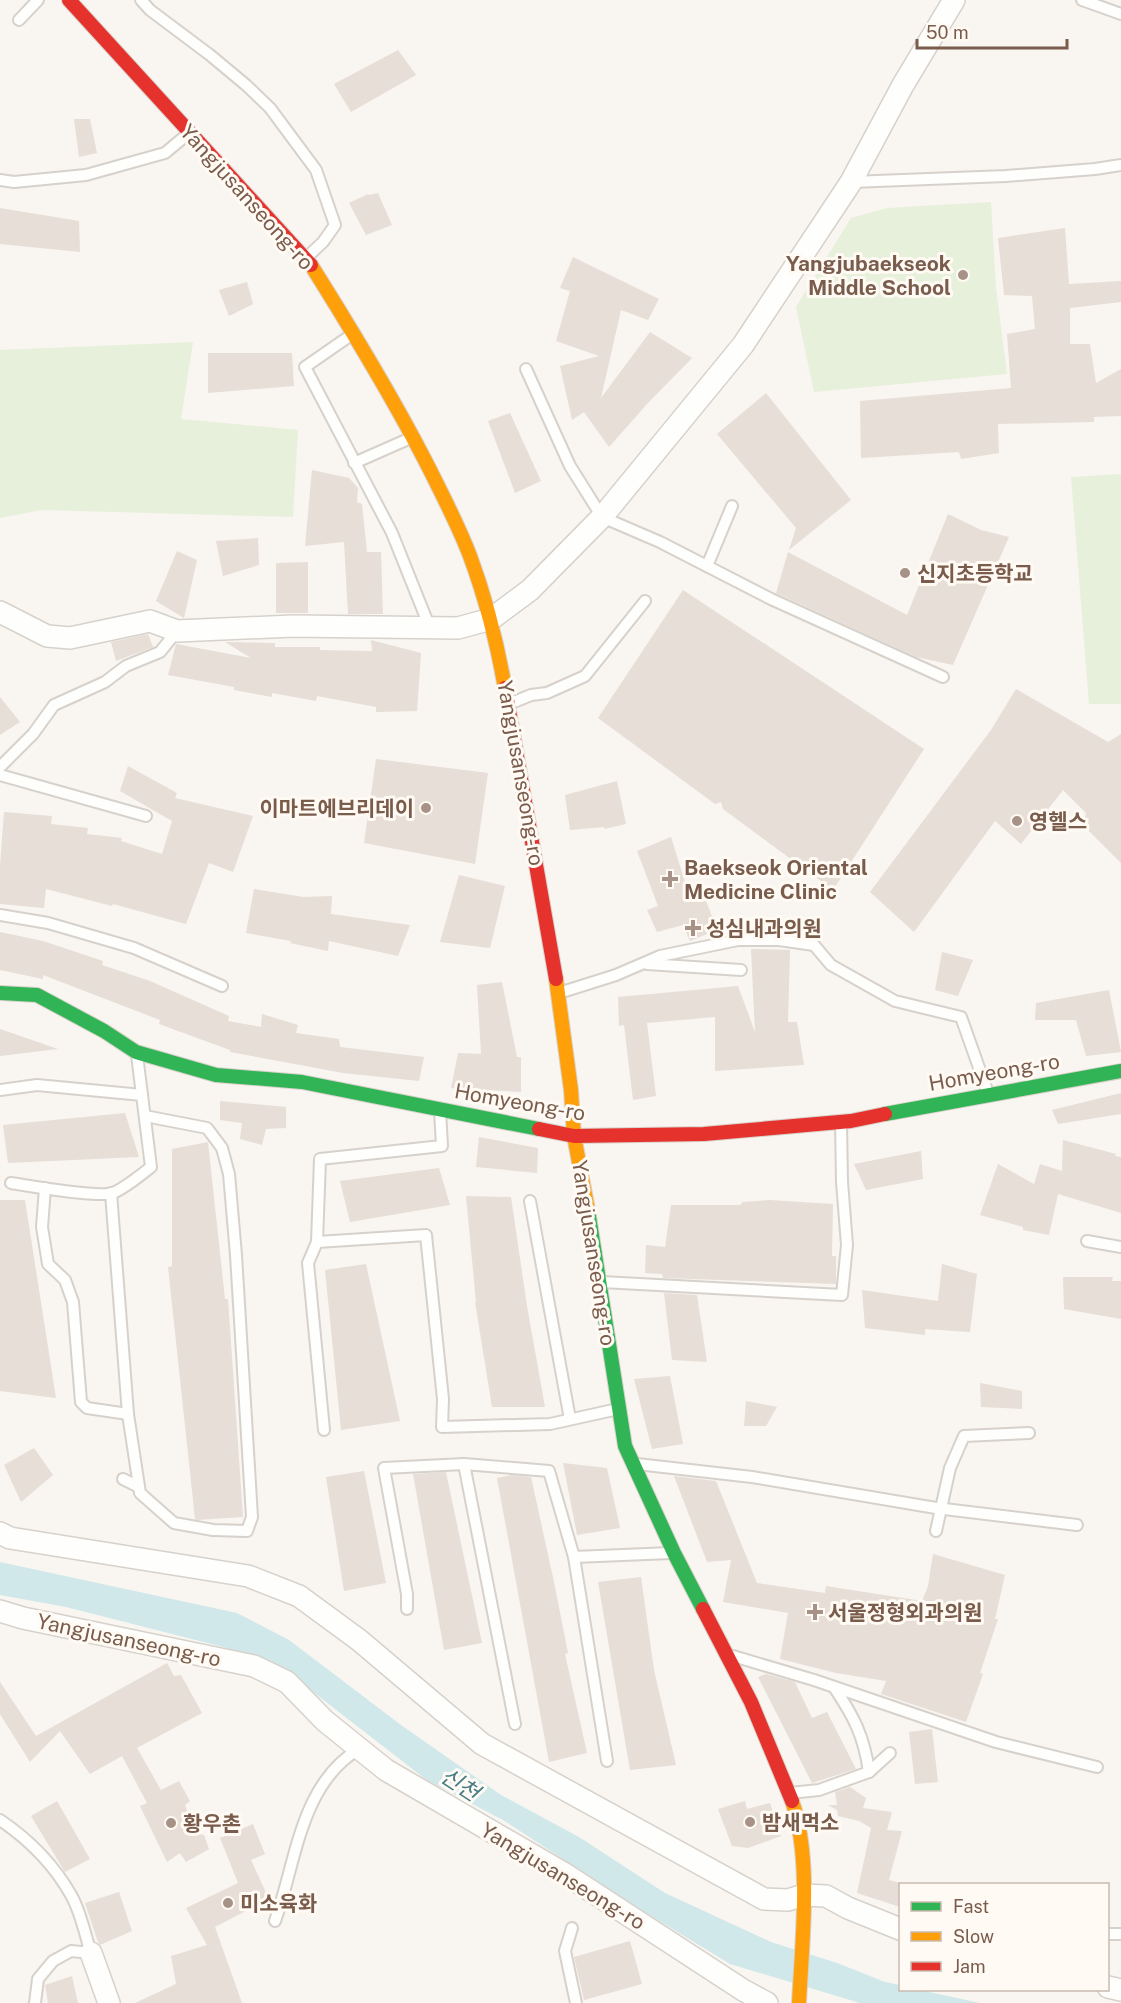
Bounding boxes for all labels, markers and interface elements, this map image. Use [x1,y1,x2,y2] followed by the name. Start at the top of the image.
[917,12,1067,50] scale bar
[926,22,969,43] text: 50 m
[175,119,319,275] street label: Yangjusanseong-ro
[786,251,951,300] place label: Yangjubaekseok Middle School
[956,268,970,282] marker: Yangjubaekseok Middle School
[917,561,1033,586] place label: 신지초등학교
[898,566,912,580] marker: 신지초등학교
[492,679,550,867] street label: Yangjusanseong-ro
[259,796,414,821] place label: 이마트에브리데이
[419,801,433,815] marker: 이마트에브리데이
[1029,809,1087,834] place label: 영헬스
[1010,814,1024,828] marker: 영헬스
[684,855,868,904] place label: Baekseok Oriental Medicine Clinic
[661,870,679,888] marker: Baekseok Oriental Medicine Clinic
[706,916,822,941] place label: 성심내과의원
[684,919,702,937] marker: 성심내과의원
[927,1048,1061,1096] street label: Homyeong-ro
[453,1078,587,1126] street label: Homyeong-ro
[567,1158,621,1348] street label: Yangjusanseong-ro
[828,1600,983,1625] place label: 서울정형외과의원
[806,1603,824,1621] marker: 서울정형외과의원
[35,1608,223,1672] street label: Yangjusanseong-ro
[436,1762,486,1807] water label: 신천
[762,1810,839,1835] place label: 밤새먹소
[183,1811,241,1836] place label: 황우촌
[743,1815,757,1829] marker: 밤새먹소
[164,1816,178,1830] marker: 황우촌
[476,1817,650,1935] street label: Yangjusanseong-ro
[899,1883,1109,1991] legend
[240,1891,317,1916] place label: 미소육화
[221,1896,235,1910] marker: 미소육화
[953,1896,989,1917] text: Fast
[953,1926,994,1947] text: Slow
[953,1956,986,1977] text: Jam

